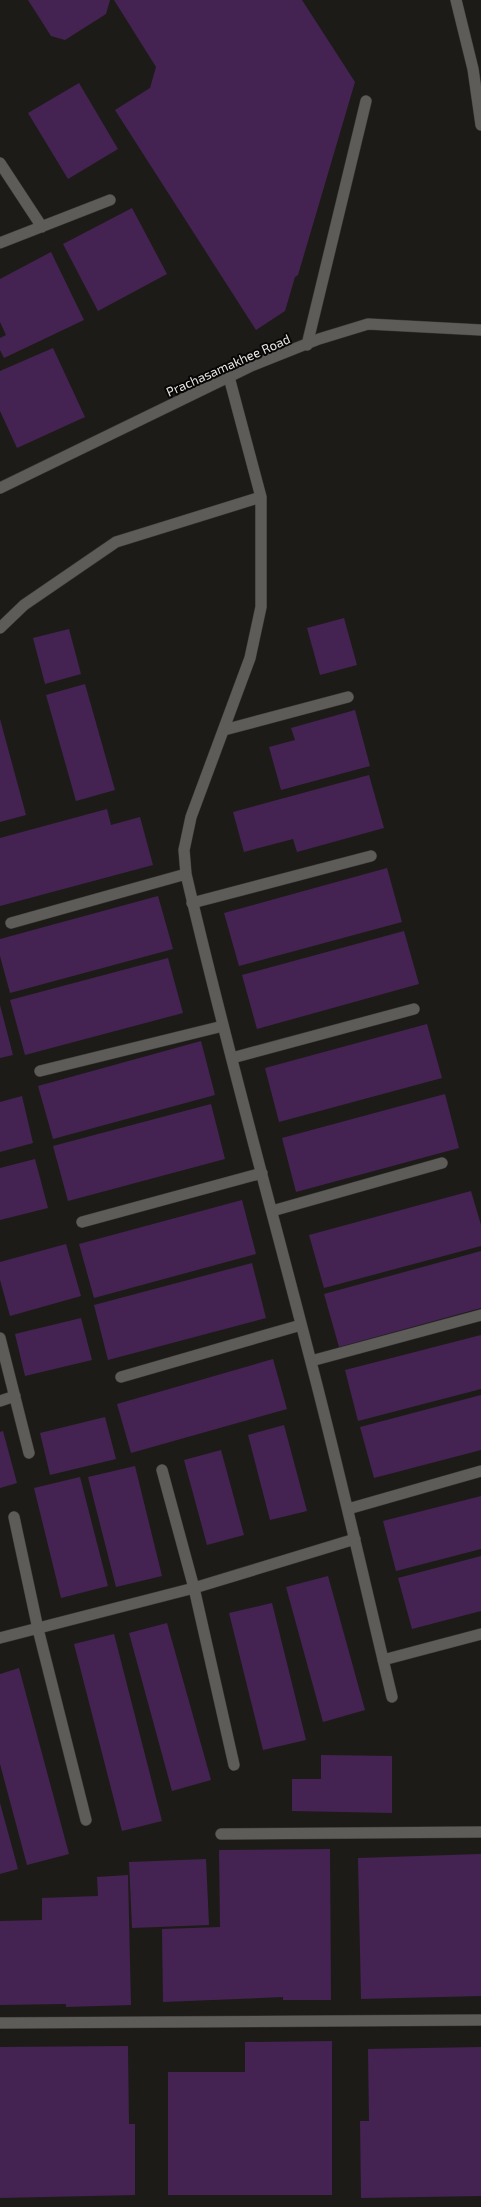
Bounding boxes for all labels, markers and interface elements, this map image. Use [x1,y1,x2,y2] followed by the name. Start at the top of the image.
[163,330,293,400] street label: Prachasamakhee Road

